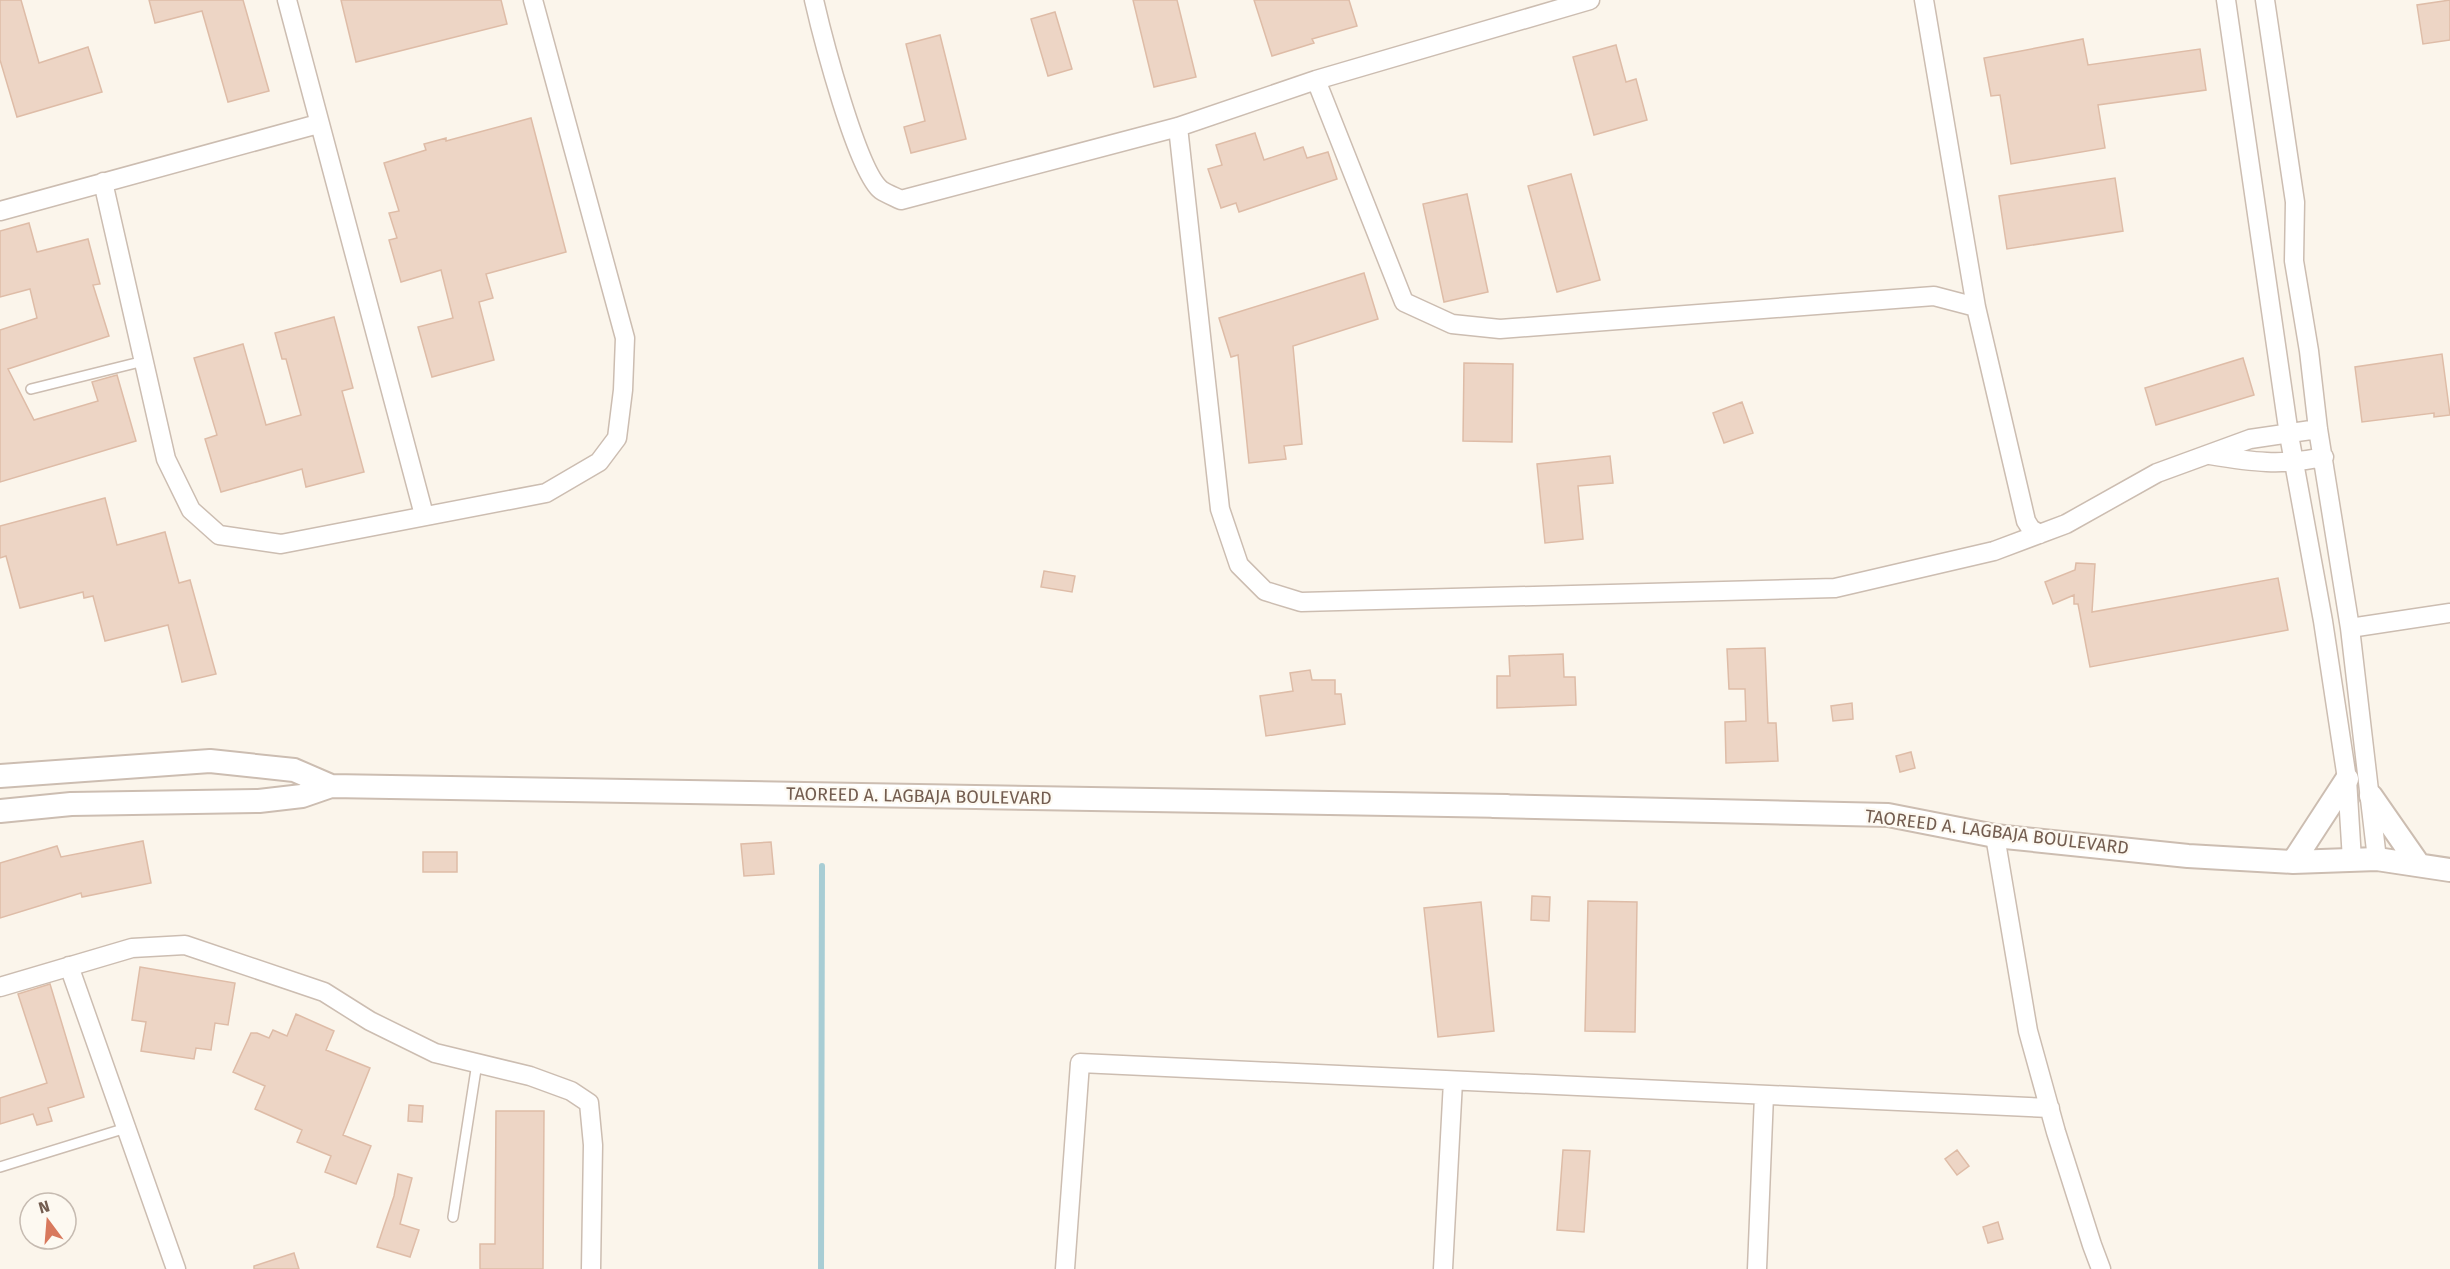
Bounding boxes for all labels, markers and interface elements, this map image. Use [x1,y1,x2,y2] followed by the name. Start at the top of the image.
[786,783,1052,809] street label: TAOREED A. LAGBAJA BOULEVARD
[1864,805,2130,859] street label: TAOREED A. LAGBAJA BOULEVARD
[18,1191,78,1251] north arrow
[36,1196,52,1218] text: N

